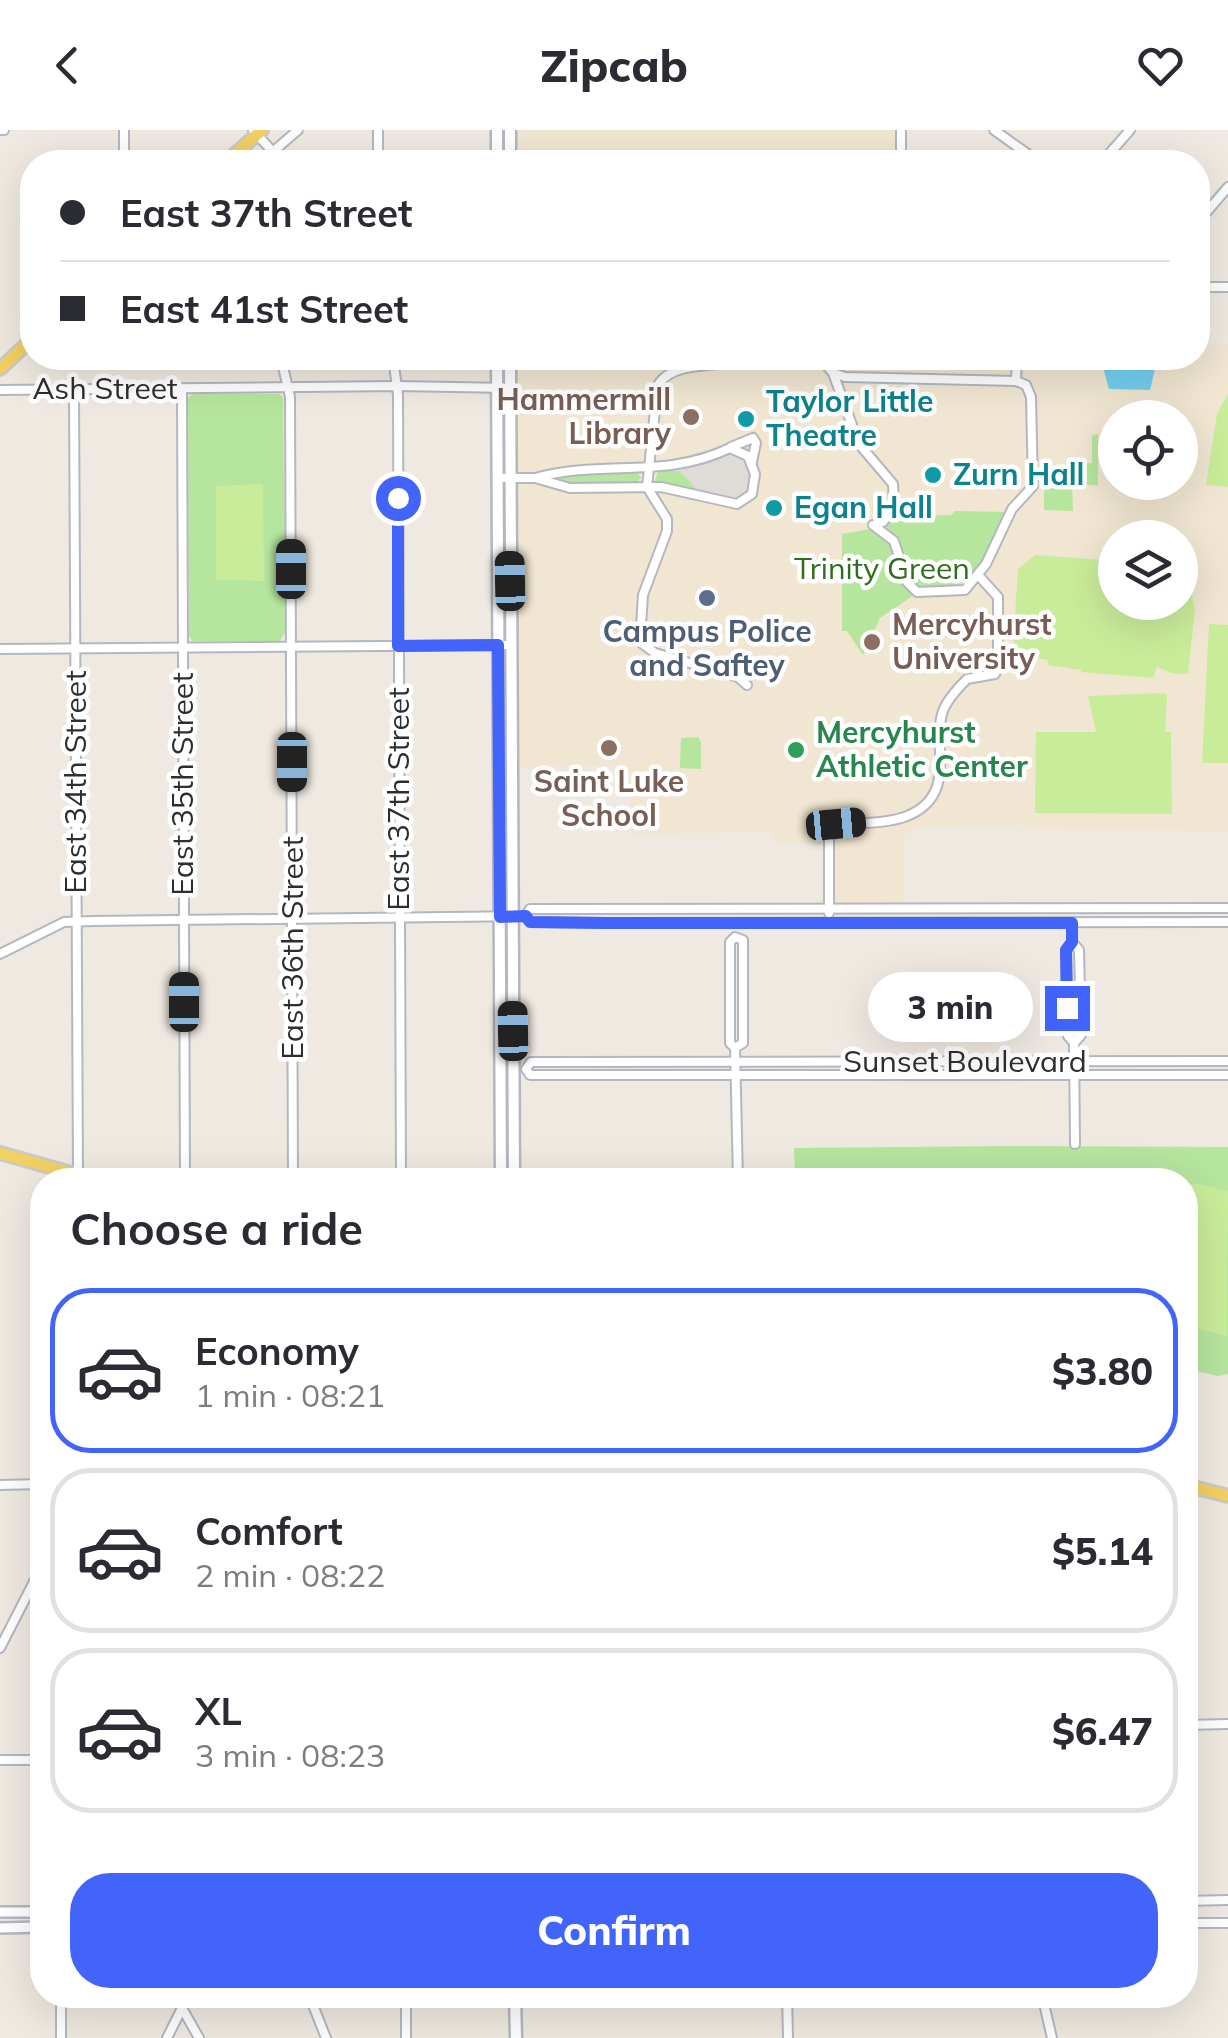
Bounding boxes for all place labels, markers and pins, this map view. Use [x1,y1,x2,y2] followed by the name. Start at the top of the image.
[497,380,672,452] place label: Hammermill Library
[766,382,933,454] place label: Taylor Little Theatre
[680,406,702,428] marker: Hammermill Library
[735,408,757,430] marker: Taylor Little Theatre
[953,455,1084,493] place label: Zurn Hall
[922,464,944,486] marker: Zurn Hall
[794,488,933,526] place label: Egan Hall
[763,497,785,519] marker: Egan Hall
[696,587,718,609] marker: Campus Police and Saftey
[892,605,1052,677] place label: Mercyhurst University
[602,612,812,684] place label: Campus Police and Saftey
[861,631,883,653] marker: Mercyhurst University
[816,713,1028,785] place label: Mercyhurst Athletic Center
[598,737,620,759] marker: Saint Luke School
[785,739,807,761] marker: Mercyhurst Athletic Center
[534,762,684,834] place label: Saint Luke School

